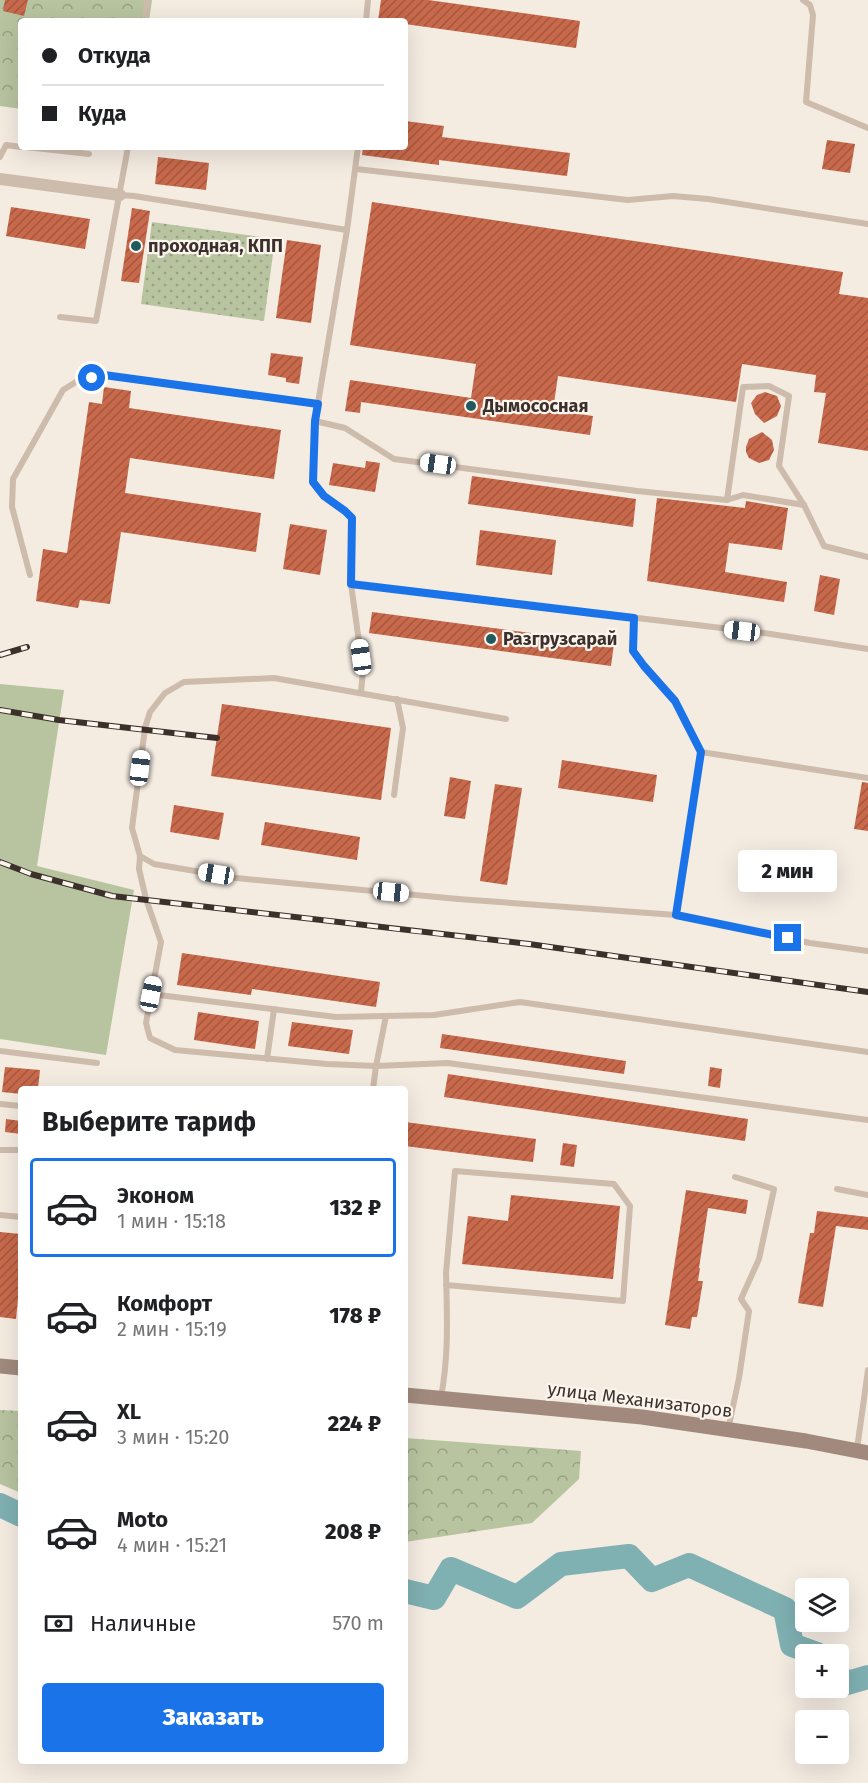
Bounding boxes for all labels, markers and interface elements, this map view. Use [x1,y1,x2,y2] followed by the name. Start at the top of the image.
[78,42,151,69] text: Откуда
[78,100,127,127] text: Куда
[148,235,283,257] place label: проходная, КПП
[129,239,143,253] marker: проходная, КПП
[78,364,105,391] route start
[482,395,588,417] place label: Дымососная
[464,399,478,413] marker: Дымососная
[419,453,457,475] car
[723,620,761,642] car
[503,628,617,650] place label: Разгрузсарай
[484,632,498,646] marker: Разгрузсарай
[350,638,372,676] car
[129,749,151,787] car
[738,851,838,893] callout: 2 мин
[762,859,813,883] text: 2 мин
[197,862,235,886] car
[372,881,410,903] car
[774,924,801,951] route end
[139,975,163,1013] car
[42,1106,256,1138] text: Выберите тариф
[45,1181,99,1235] icon: car
[117,1182,194,1209] text: Эконом
[329,1194,381,1221] text: 132 ₽
[117,1209,226,1233] text: 1 мин · 15:18
[45,1289,99,1343] icon: car
[117,1290,212,1317] text: Комфорт
[329,1302,381,1329] text: 178 ₽
[117,1317,227,1341] text: 2 мин · 15:19
[546,1378,734,1422] street label: улица Механизаторов
[45,1397,99,1451] icon: car
[117,1398,141,1425] text: XL
[328,1410,381,1437] text: 224 ₽
[117,1425,230,1449] text: 3 мин · 15:20
[45,1505,99,1559] icon: car
[117,1506,168,1533] text: Moto
[325,1518,381,1545] text: 208 ₽
[117,1533,227,1557] text: 4 мин · 15:21
[795,1578,849,1764] map controls
[795,1578,849,1632] button: layers
[42,1607,75,1640] icon: cash
[90,1610,196,1637] text: Наличные
[332,1611,384,1635] text: 570 m
[795,1644,849,1698] button: +
[42,1683,384,1752] button: Заказать
[795,1710,849,1764] button: −

